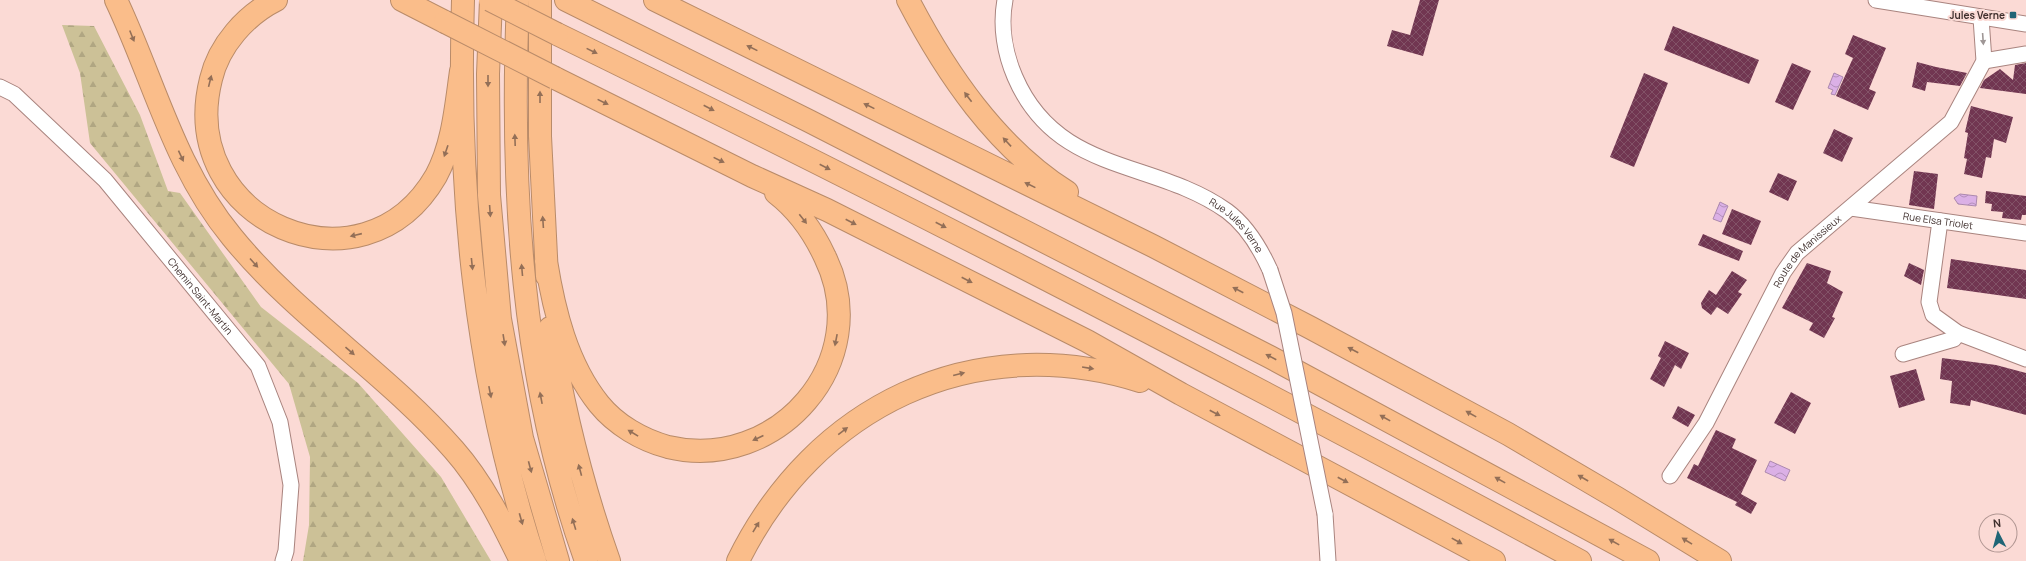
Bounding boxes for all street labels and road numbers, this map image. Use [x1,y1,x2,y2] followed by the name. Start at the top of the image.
[1207,194,1267,255] street label: Rue Jules Verne
[1902,209,1974,232] street label: Rue Elsa Triolet
[1770,211,1845,290] street label: Route de Manissieux
[165,255,236,337] street label: Chemin Saint-Martin

